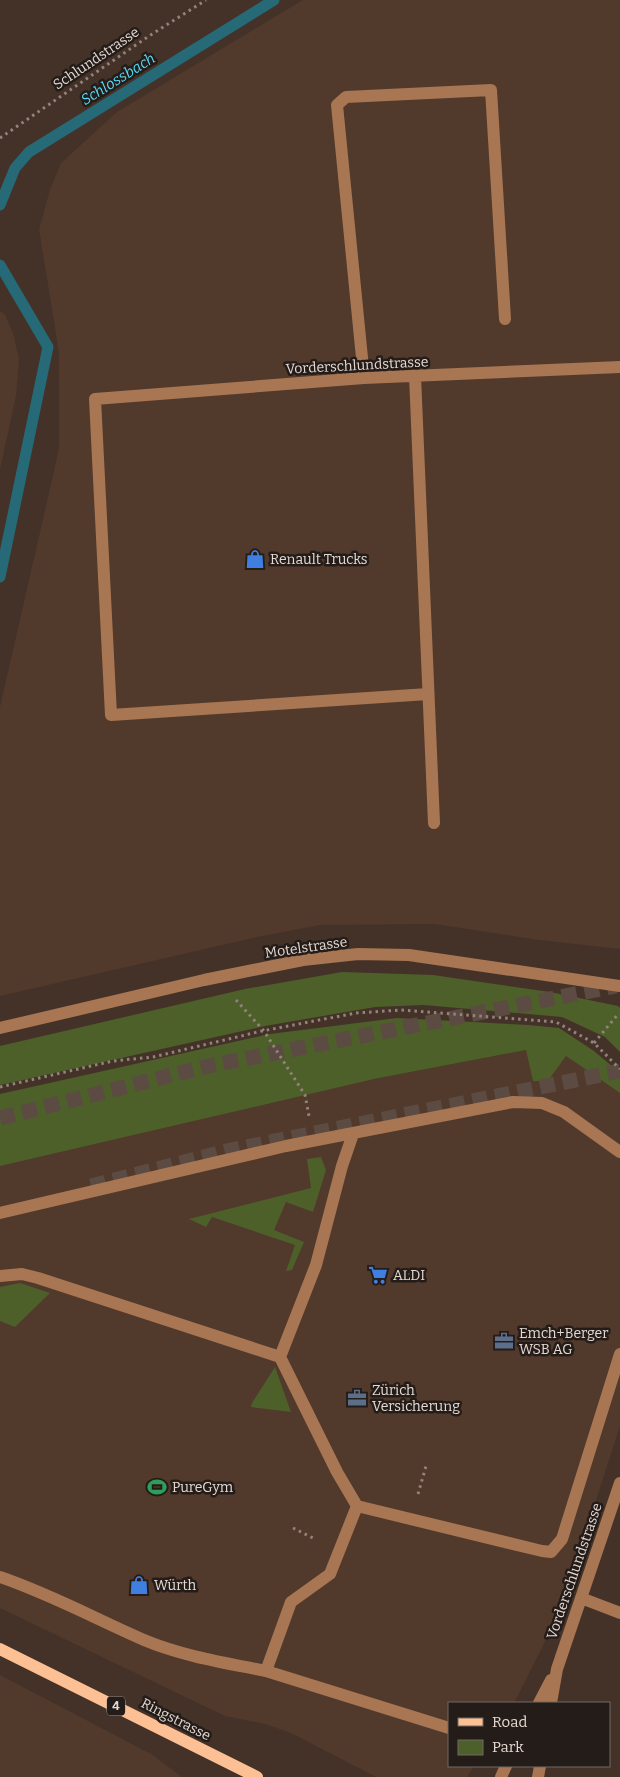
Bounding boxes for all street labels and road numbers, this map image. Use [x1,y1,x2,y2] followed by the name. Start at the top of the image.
[50,23,142,93] street label: Schlundstrasse
[285,353,429,378] street label: Vorderschlundstrasse
[264,933,348,962] street label: Motelstrasse
[543,1501,606,1642] street label: Vorderschlundstrasse
[138,1695,213,1744] street label: Ringstrasse
[107,1696,125,1715] road number: 4

